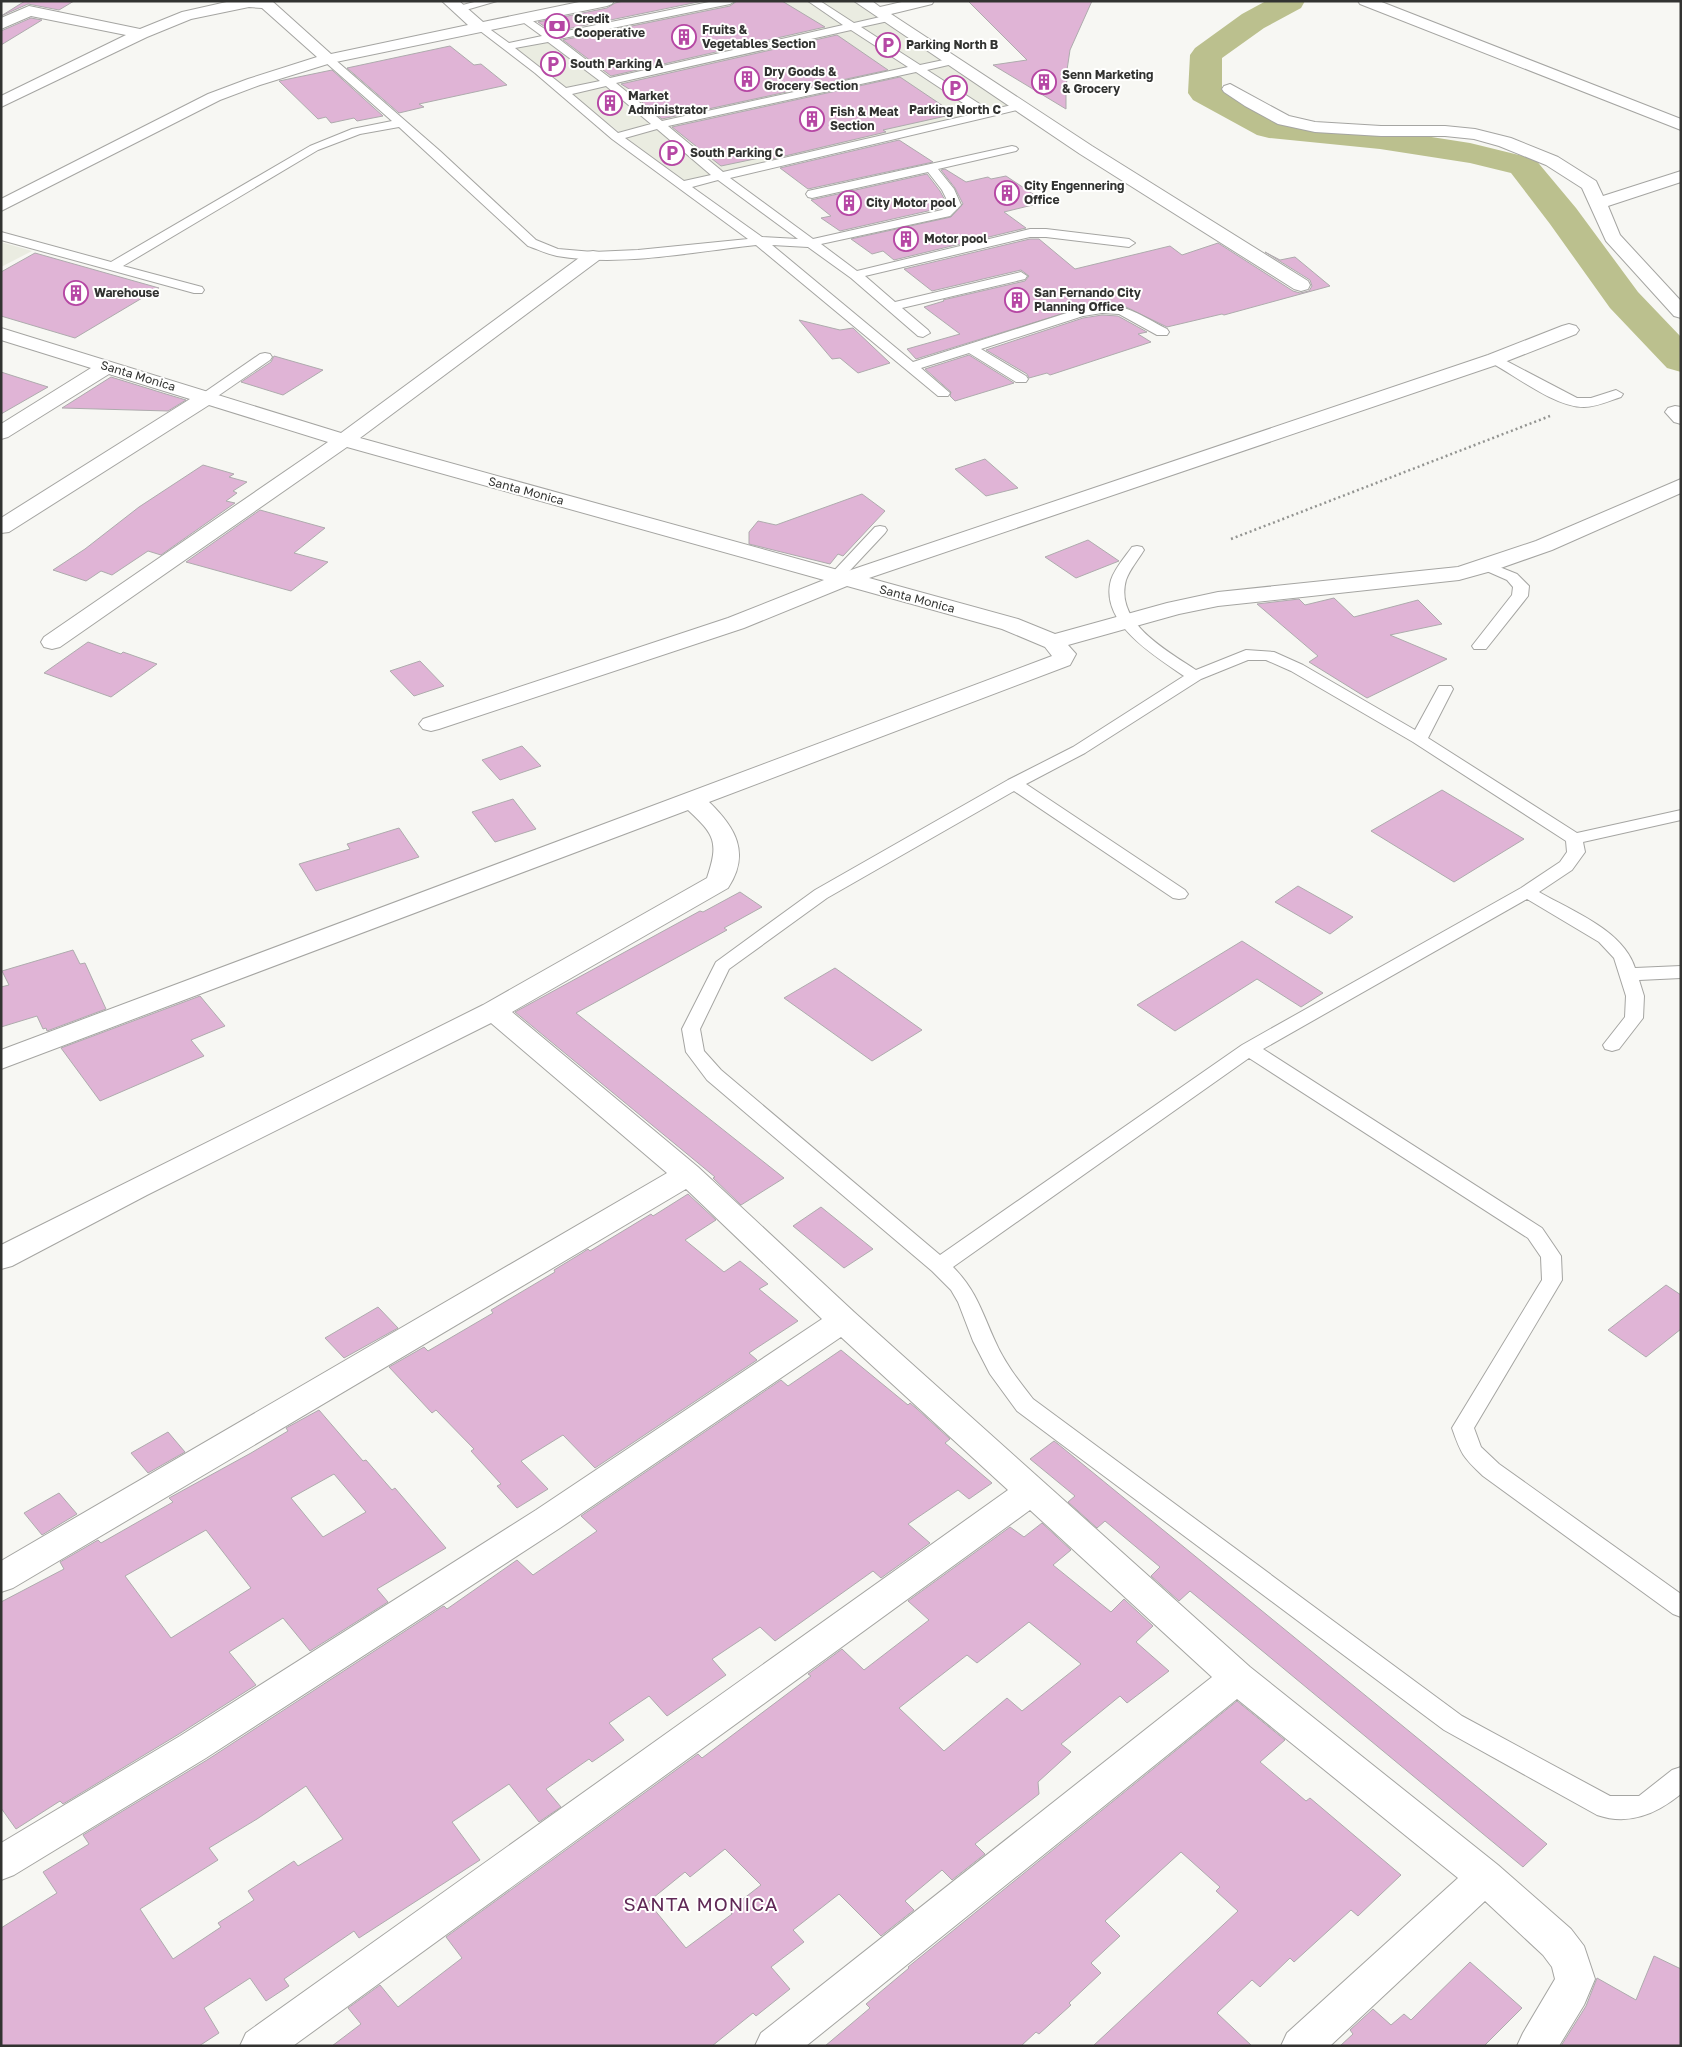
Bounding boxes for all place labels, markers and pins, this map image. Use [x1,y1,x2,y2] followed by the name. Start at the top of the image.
[574,11,645,40] place label: Credit Cooperative
[544,13,570,39] bank icon: Credit Cooperative
[702,22,816,51] place label: Fruits & Vegetables Section
[671,24,697,50] building icon: Fruits & Vegetables Section
[875,32,901,58] parking icon: Parking North B
[906,37,999,52] place label: Parking North B
[540,51,566,77] parking icon: South Parking A
[570,56,664,71] place label: South Parking A
[764,64,858,93] place label: Dry Goods & Grocery Section
[734,66,760,92] building icon: Dry Goods & Grocery Section
[1062,67,1153,96] place label: Senn Marketing & Grocery
[1031,69,1057,95] building icon: Senn Marketing & Grocery
[942,75,968,101] parking icon: Parking North C
[628,88,708,117] place label: Market Administrator
[597,90,623,116] building icon: Market Administrator
[909,102,1002,117] place label: Parking North C
[830,104,899,133] place label: Fish & Meat Section
[799,106,825,132] building icon: Fish & Meat Section
[659,140,685,166] parking icon: South Parking C
[690,145,784,160] place label: South Parking C
[1024,178,1124,207] place label: City Engennering Office
[994,180,1020,206] building icon: City Engennering Office
[836,190,862,216] building icon: City Motor pool
[866,195,956,210] place label: City Motor pool
[893,226,919,252] building icon: Motor pool
[924,231,987,246] place label: Motor pool
[63,280,89,306] building icon: Warehouse
[94,285,159,300] place label: Warehouse
[1034,285,1142,314] place label: San Fernando City Planning Office
[1004,287,1030,313] building icon: San Fernando City Planning Office

